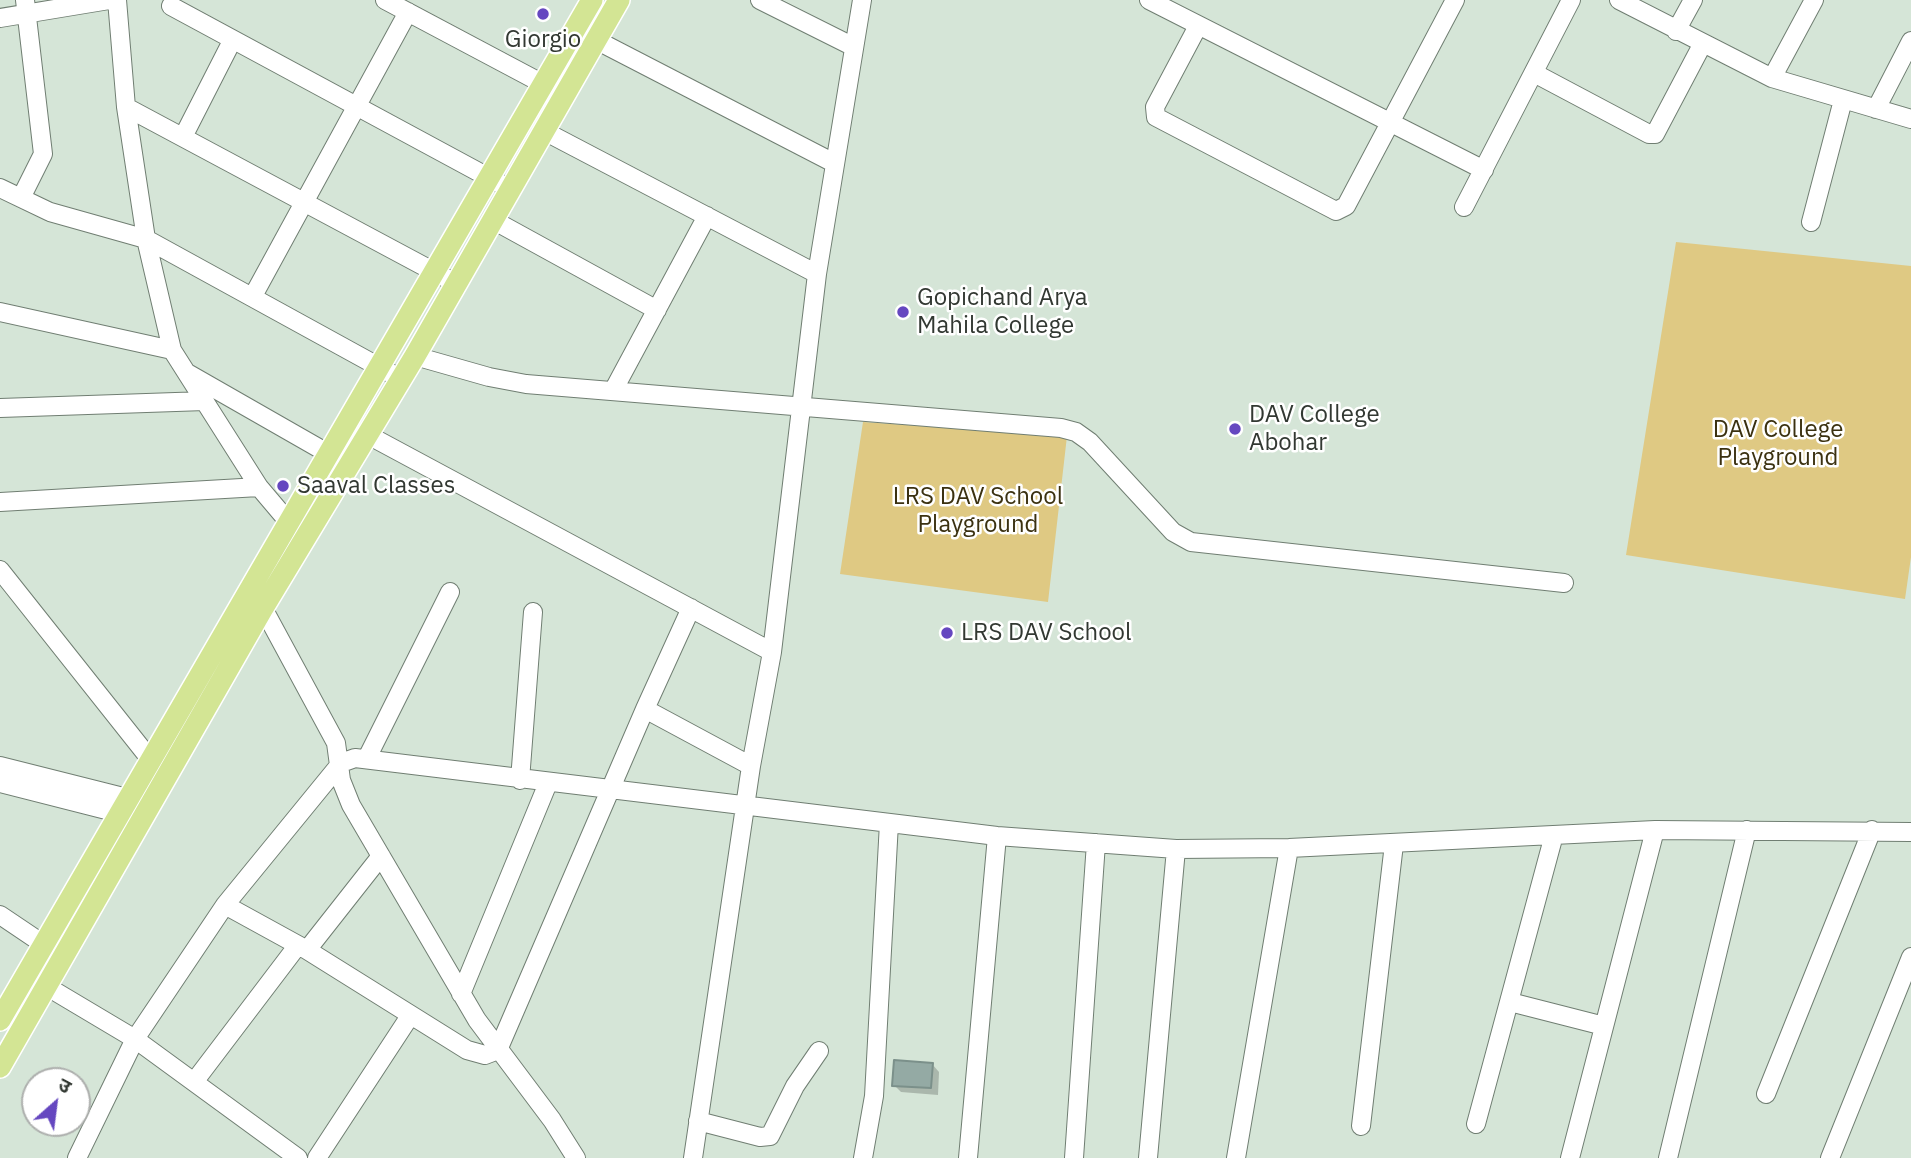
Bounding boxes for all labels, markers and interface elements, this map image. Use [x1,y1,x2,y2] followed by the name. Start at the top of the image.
[535,6,551,22] marker: Giorgio
[505,26,581,54] place label: Giorgio
[917,284,1088,340] place label: Gopichand Arya Mahila College
[895,304,911,320] marker: Gopichand Arya Mahila College
[1249,401,1380,457] place label: DAV College Abohar
[1713,416,1843,472] park label: DAV College Playground
[1227,421,1243,437] marker: DAV College Abohar
[297,472,455,500] place label: Saaval Classes
[275,478,291,494] marker: Saaval Classes
[893,483,1063,539] park label: LRS DAV School Playground
[961,619,1132,647] place label: LRS DAV School
[939,625,955,641] marker: LRS DAV School
[21,1067,91,1137] north arrow
[54,1072,75,1098] text: उ

